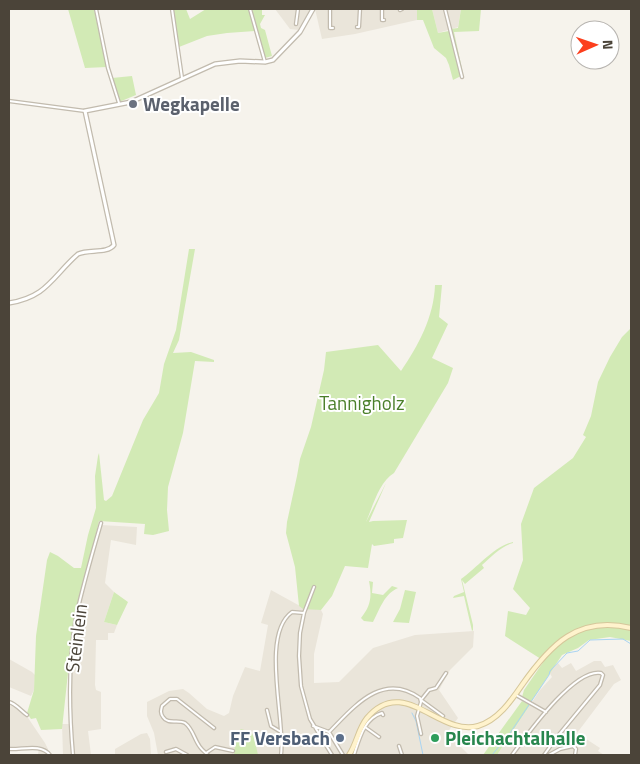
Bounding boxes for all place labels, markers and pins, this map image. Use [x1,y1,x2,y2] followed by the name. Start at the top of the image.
[143,89,240,118] place label: Wegkapelle
[127,98,139,110] marker: Wegkapelle
[230,723,330,752] place label: FF Versbach
[445,723,586,752] place label: Pleichachtalhalle
[334,732,346,744] marker: FF Versbach
[429,732,441,744] marker: Pleichachtalhalle

